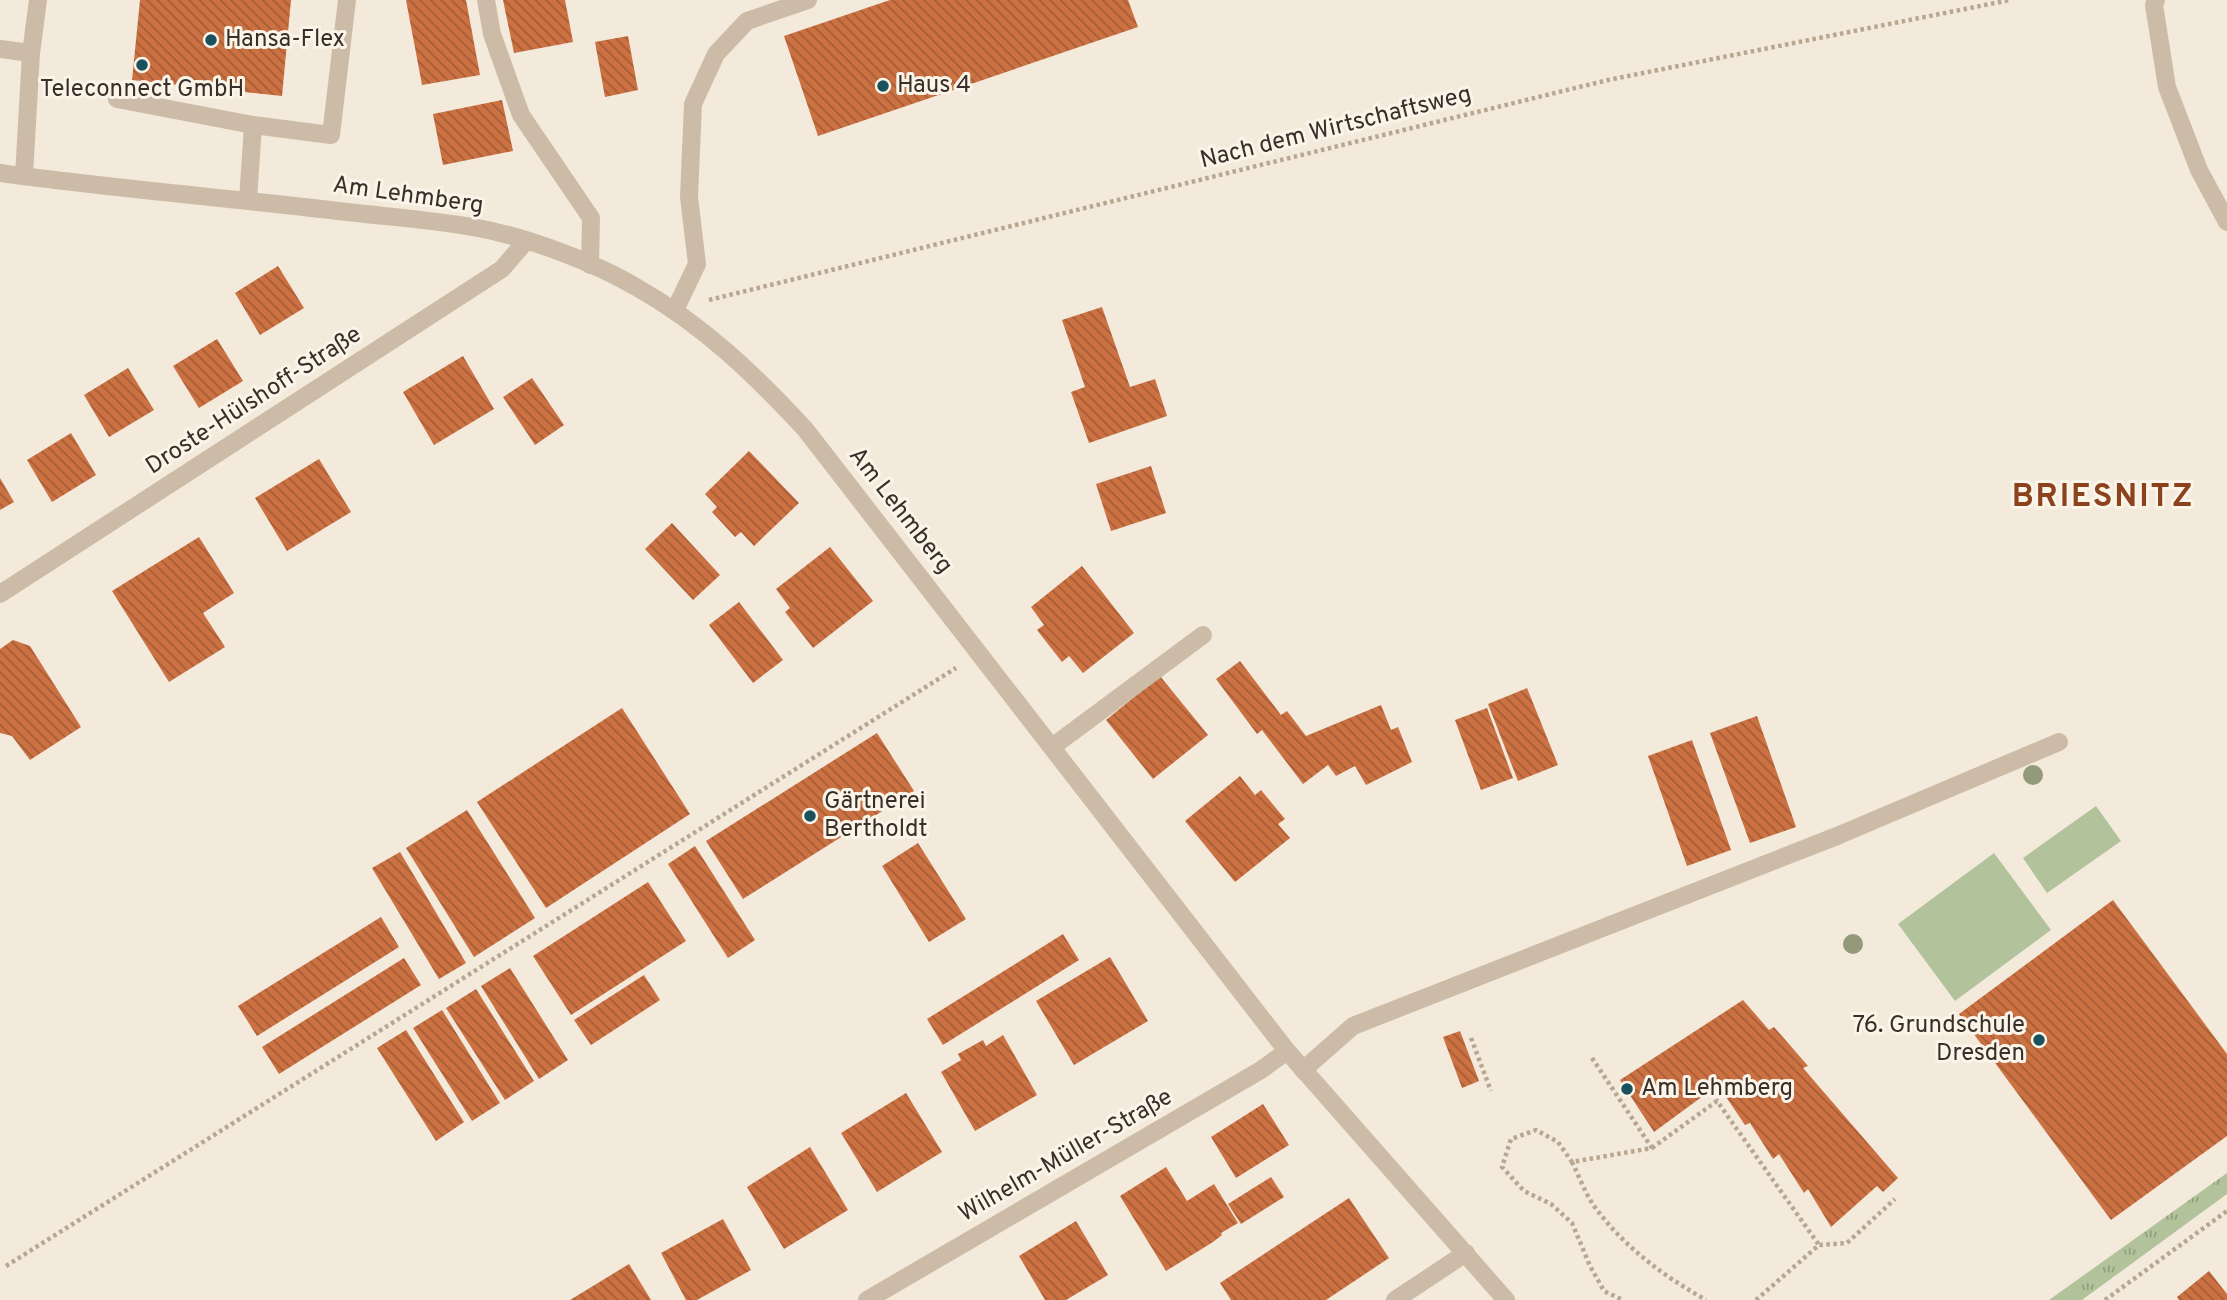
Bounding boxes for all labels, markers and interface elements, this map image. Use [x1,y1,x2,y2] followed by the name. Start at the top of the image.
[225,25,345,55] place label: Hansa-Flex
[203,32,219,48] marker: Hansa-Flex
[134,57,150,73] marker: Teleconnect GmbH
[897,71,971,101] place label: Haus 4
[40,75,244,105] place label: Teleconnect GmbH
[875,78,891,94] marker: Haus 4
[1197,80,1475,176] street label: Nach dem Wirtschaftsweg
[331,171,485,221] street label: Am Lehmberg
[141,320,367,482] street label: Droste-Hülshoff-Straße
[841,442,959,580] street label: Am Lehmberg
[2012,478,2194,518] district label: BRIESNITZ
[824,787,928,845] place label: Gärtnerei Bertholdt
[802,808,818,824] marker: Gärtnerei Bertholdt
[1852,1011,2025,1069] place label: 76. Grundschule Dresden
[2031,1032,2047,1048] marker: 76. Grundschule Dresden
[1641,1074,1793,1104] place label: Am Lehmberg
[1619,1081,1635,1097] marker: Am Lehmberg
[954,1083,1178,1229] street label: Wilhelm-Müller-Straße

